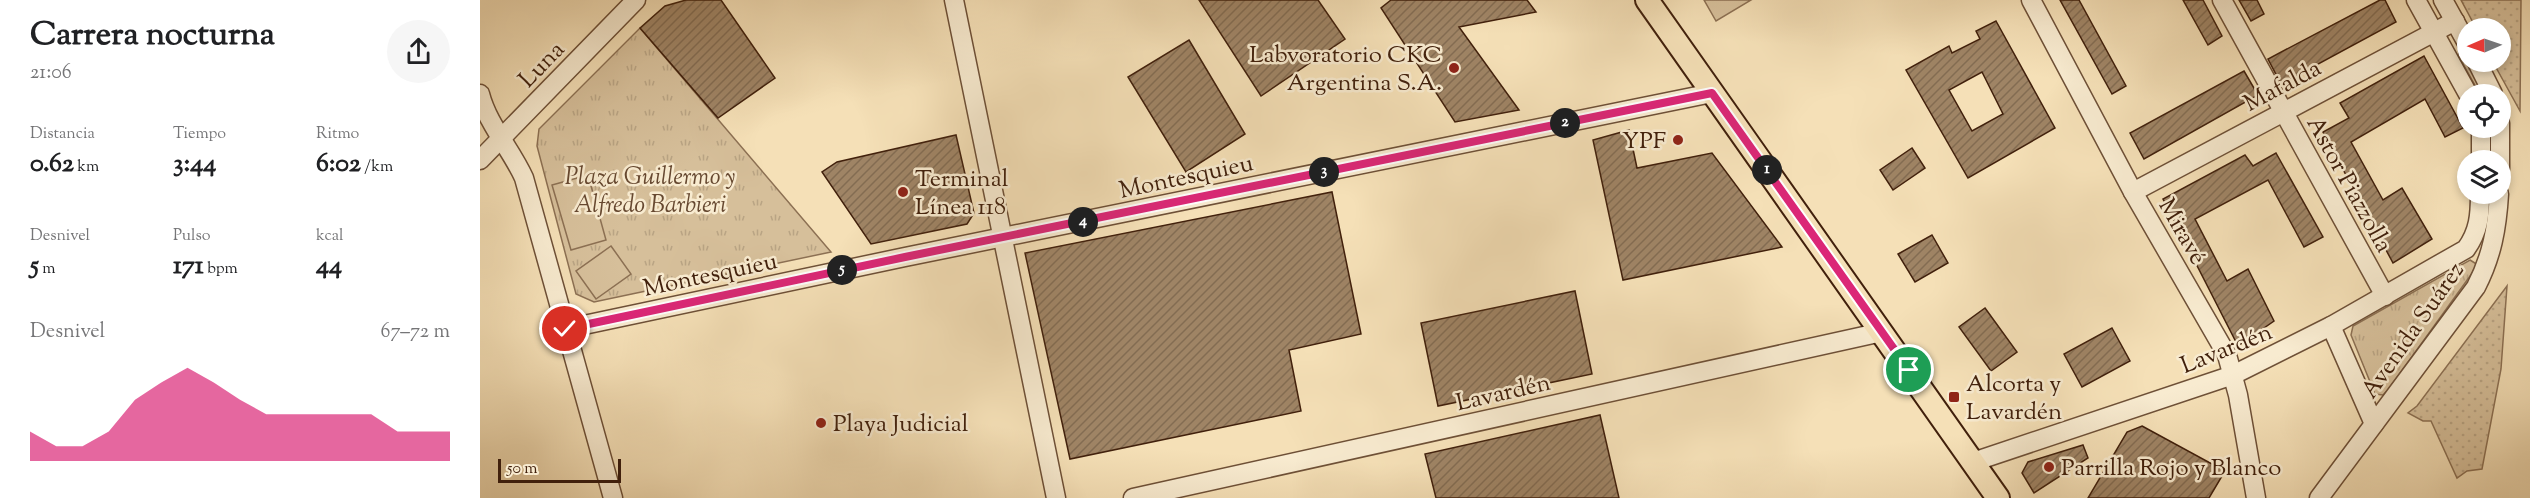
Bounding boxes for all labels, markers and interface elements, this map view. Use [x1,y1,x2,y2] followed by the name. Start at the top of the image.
[30,12,275,60] text: Carrera nocturna
[2457,18,2511,72] north arrow
[2457,18,2511,204] map controls
[387,20,450,83] button: share
[512,34,573,96] street label: Luna
[1249,39,1442,101] place label: Labvoratorio CKC Argentina S.A.
[2238,52,2328,121] street label: Mafalda
[30,59,72,88] text: 21:06
[1447,61,1461,75] marker: Labvoratorio CKC Argentina S.A.
[2457,84,2511,138] button: locate
[1550,108,1580,138] pin: 2
[1561,111,1569,134] text: 2
[2297,111,2400,259] street label: Astor Piazzolla
[30,123,95,146] text: Distancia
[173,123,226,146] text: Tiempo
[316,123,359,146] text: Ritmo
[1622,125,1666,159] place label: YPF
[1671,133,1685,147] marker: YPF
[30,146,74,183] text: 0.62
[173,146,216,183] text: 3:44
[316,146,361,183] text: 6:02
[1116,147,1257,209] street label: Montesquieu
[2457,150,2511,204] button: layers
[1752,155,1782,185] pin: 1
[74,156,99,179] text: km
[361,156,393,179] text: /km
[1309,157,1339,187] pin: 3
[1764,158,1770,181] text: 1
[1321,160,1327,183] text: 3
[565,161,735,223] park label: Plaza Guillermo y Alfredo Barbieri
[915,163,1009,225] place label: Terminal Línea 118
[896,185,910,199] marker: Terminal Línea 118
[2149,193,2214,271] street label: Miravé
[1068,207,1098,237] pin: 4
[1079,210,1087,233] text: 4
[30,225,90,248] text: Desnivel
[173,225,211,248] text: Pulso
[316,225,344,248] text: kcal
[640,245,781,307] street label: Montesquieu
[30,248,39,285] text: 5
[173,248,204,285] text: 171
[316,248,342,285] text: 44
[827,255,857,285] pin: 5
[2354,256,2473,406] street label: Avenida Suárez
[39,258,56,281] text: m
[204,258,238,281] text: bpm
[839,258,845,281] text: 5
[539,303,590,354] pin
[548,312,581,345] icon: check
[2176,316,2278,384] street label: Lavardén
[30,318,105,347] text: Desnivel
[380,318,450,347] text: 67–72 m
[1883,344,1934,395] pin
[1892,353,1925,386] icon: arrive
[1453,367,1554,421] street label: Lavardén
[1966,368,2062,430] place label: Alcorta y Lavardén
[1947,390,1961,404] marker: Alcorta y Lavardén
[833,408,969,442] place label: Playa Judicial
[814,416,828,430] marker: Playa Judicial
[2061,452,2281,486] place label: Parrilla Rojo y Blanco
[498,456,621,484] scale bar
[507,458,538,481] text: 50 m
[2042,460,2056,474] marker: Parrilla Rojo y Blanco

